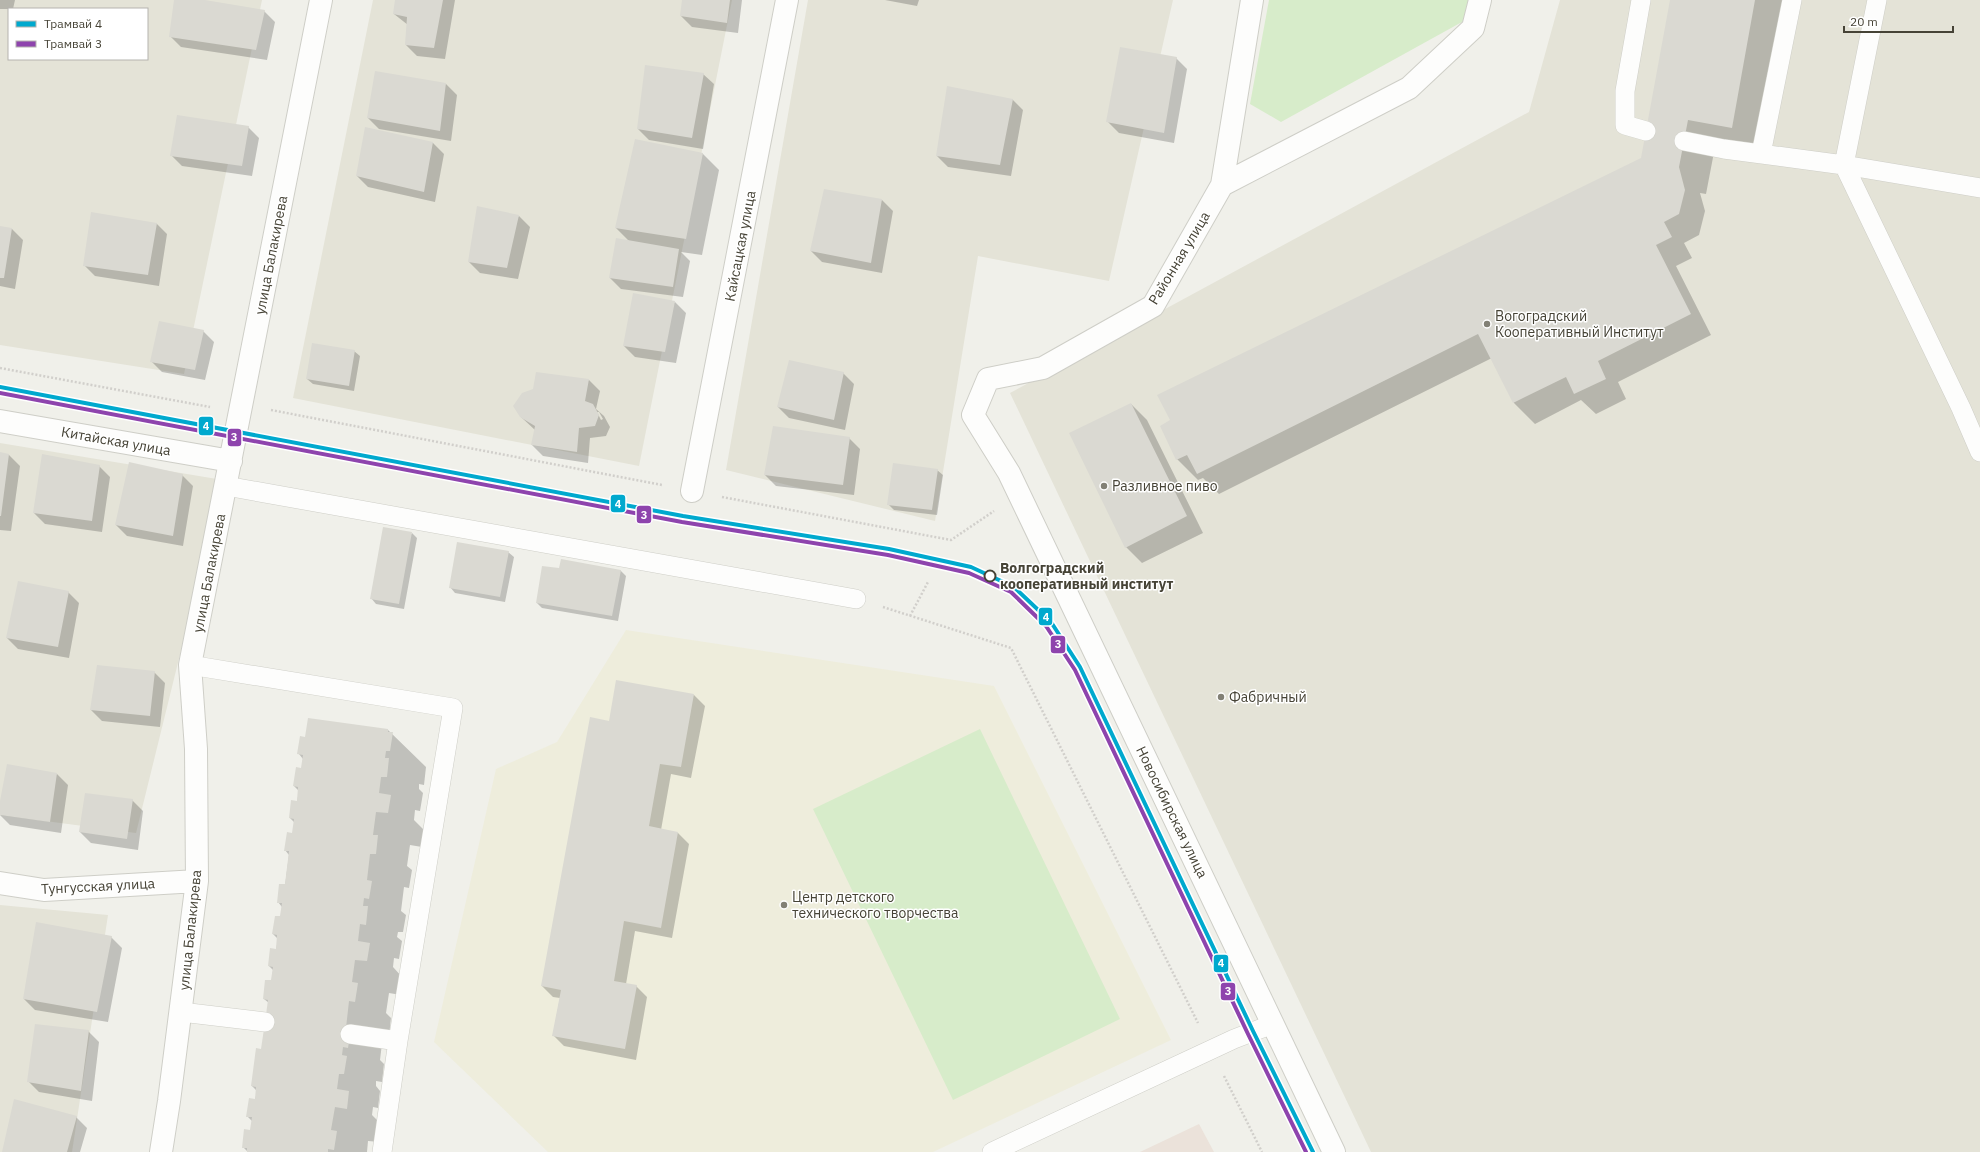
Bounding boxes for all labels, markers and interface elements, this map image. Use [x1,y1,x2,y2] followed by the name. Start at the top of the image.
[8,8,148,60] legend
[1844,8,1953,34] scale bar
[1850,14,1878,29] text: 20 m
[44,16,102,31] text: Трамвай 4
[44,36,102,51] text: Трамвай 3
[720,189,760,303] street label: Кайсацкая улица
[251,193,291,316] street label: улица Балакирева
[1144,208,1214,308] street label: Районная улица
[1495,307,1664,341] place label: Вогоградский Кооперативный Институт
[1482,319,1492,329] marker: Вогоградский Кооперативный Институт
[198,416,214,436] line badge: 4
[203,419,210,433] text: 4
[60,422,173,460] street label: Китайская улица
[227,428,242,447] line badge: 3
[231,430,237,444] text: 3
[1112,477,1218,495] place label: Разливное пиво
[1099,481,1109,491] marker: Разливное пиво
[610,494,626,513] line badge: 4
[615,497,622,511] text: 4
[636,505,652,524] line badge: 3
[641,508,647,522] text: 3
[189,511,229,634] street label: улица Балакирева
[1000,559,1173,593] place label: Волгоградский кооперативный институт
[983,569,997,583] marker: Волгоградский кооперативный институт
[1038,607,1053,626] line badge: 4
[1043,610,1050,624] text: 4
[1050,635,1066,654] line badge: 3
[1055,637,1061,651] text: 3
[1229,688,1307,706] place label: Фабричный
[1216,692,1226,702] marker: Фабричный
[1132,743,1212,881] street label: Новосибирская улица
[175,868,205,991] street label: улица Балакирева
[40,874,156,898] street label: Тунгусская улица
[792,888,959,922] place label: Центр детского технического творчества
[779,900,789,910] marker: Центр детского технического творчества
[1213,954,1229,973] line badge: 4
[1218,956,1225,970] text: 4
[1220,982,1236,1001] line badge: 3
[1225,984,1231,998] text: 3

